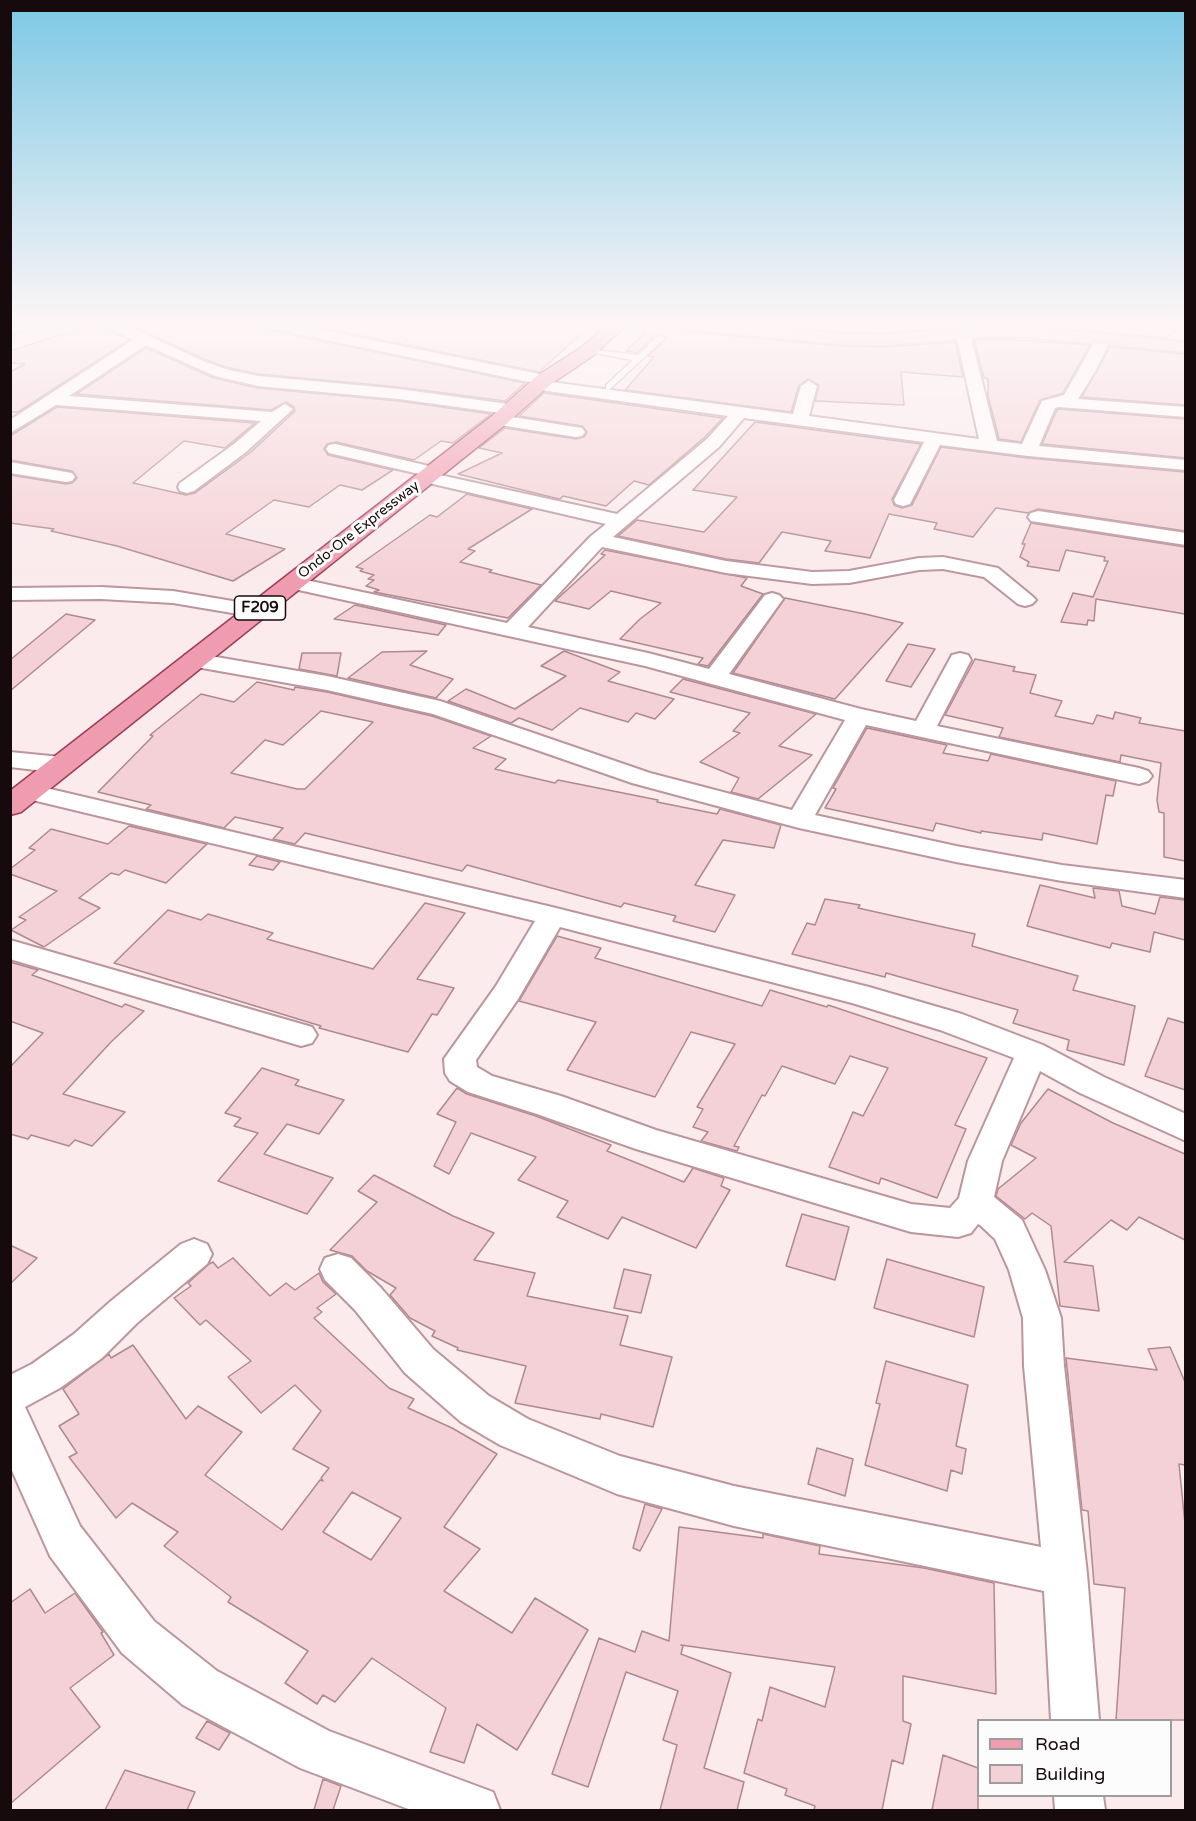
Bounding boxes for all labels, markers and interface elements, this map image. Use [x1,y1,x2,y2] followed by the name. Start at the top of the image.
[295,478,423,582] street label: Ondo-Ore Expressway
[234,596,286,620] road number: F209
[977,1719,1172,1797] legend
[1035,1733,1080,1755] text: Road
[1035,1763,1105,1785] text: Building

